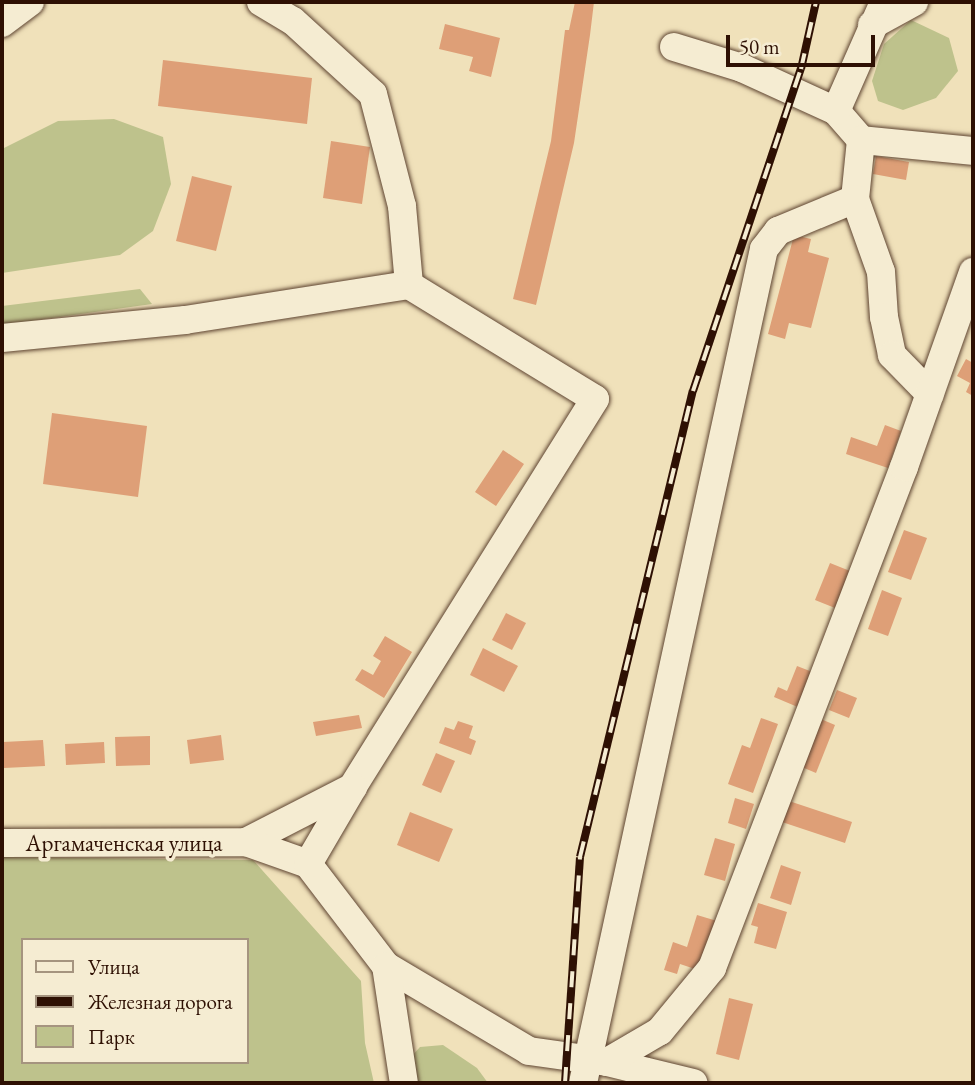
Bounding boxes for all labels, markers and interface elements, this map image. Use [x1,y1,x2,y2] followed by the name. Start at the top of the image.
[730,21,879,65] scale bar
[739,33,780,60] text: 50 m
[26,829,222,857] street label: Аргамаченская улица
[21,938,248,1064] legend
[88,953,140,980] text: Улица
[88,988,233,1015] text: Железная дорога
[88,1023,135,1050] text: Парк

